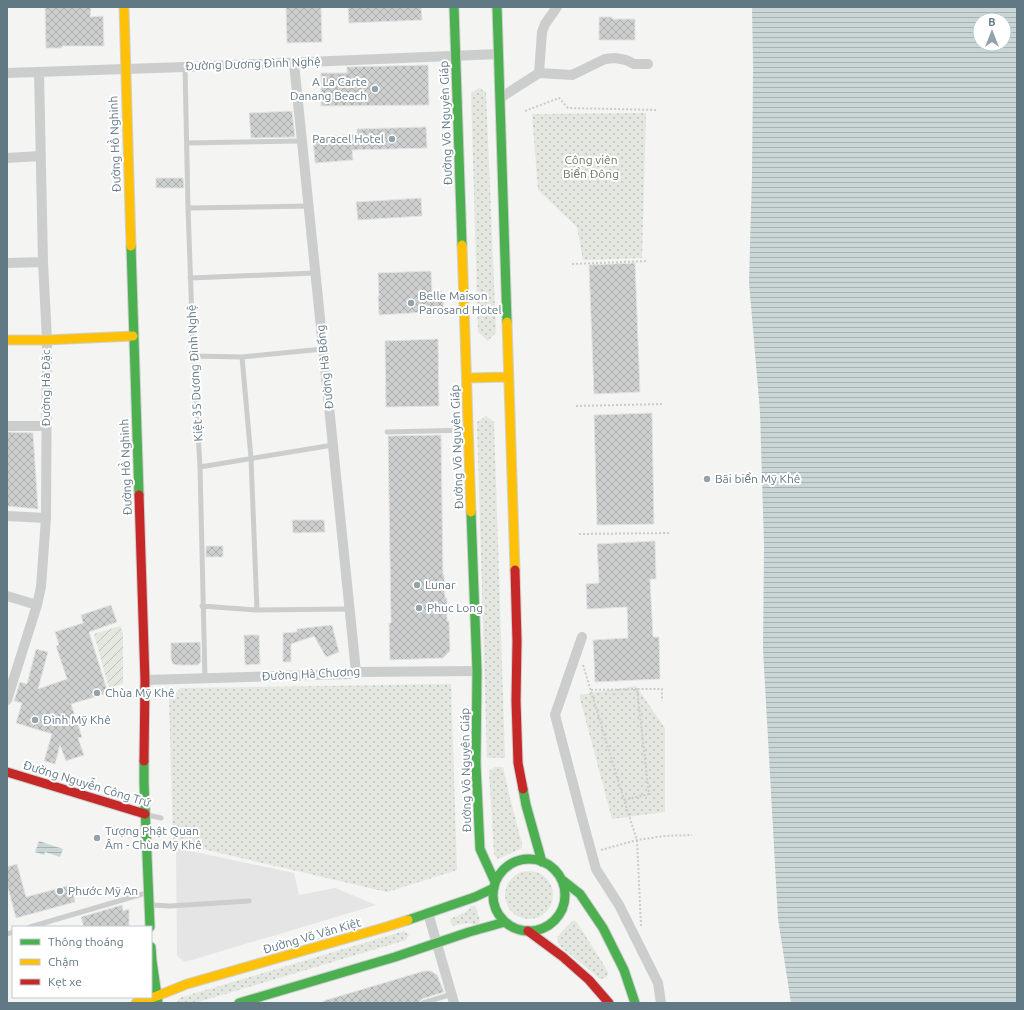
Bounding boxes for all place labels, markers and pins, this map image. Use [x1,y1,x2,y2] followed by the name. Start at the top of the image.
[290,75,367,102] place label: A La Carte Danang Beach
[370,84,380,94] marker: A La Carte Danang Beach
[312,132,384,145] place label: Paracel Hotel
[387,134,397,144] marker: Paracel Hotel
[419,289,502,316] place label: Belle Maison Parosand Hotel
[406,298,416,308] marker: Belle Maison Parosand Hotel
[715,472,800,485] place label: Bãi biển Mỹ Khê
[702,474,712,484] marker: Bãi biển Mỹ Khê
[425,578,456,591] place label: Lunar
[412,580,422,590] marker: Lunar
[427,601,483,614] place label: Phuc Long
[414,603,424,613] marker: Phuc Long
[105,686,175,699] place label: Chùa Mỹ Khê
[92,688,102,698] marker: Chùa Mỹ Khê
[43,713,111,726] place label: Đình Mỹ Khê
[30,715,40,725] marker: Đình Mỹ Khê
[105,824,202,851] place label: Tượng Phật Quan Âm - Chùa Mỹ Khê
[92,833,102,843] marker: Tượng Phật Quan Âm - Chùa Mỹ Khê
[68,884,138,897] place label: Phước Mỹ An
[55,886,65,896] marker: Phước Mỹ An

